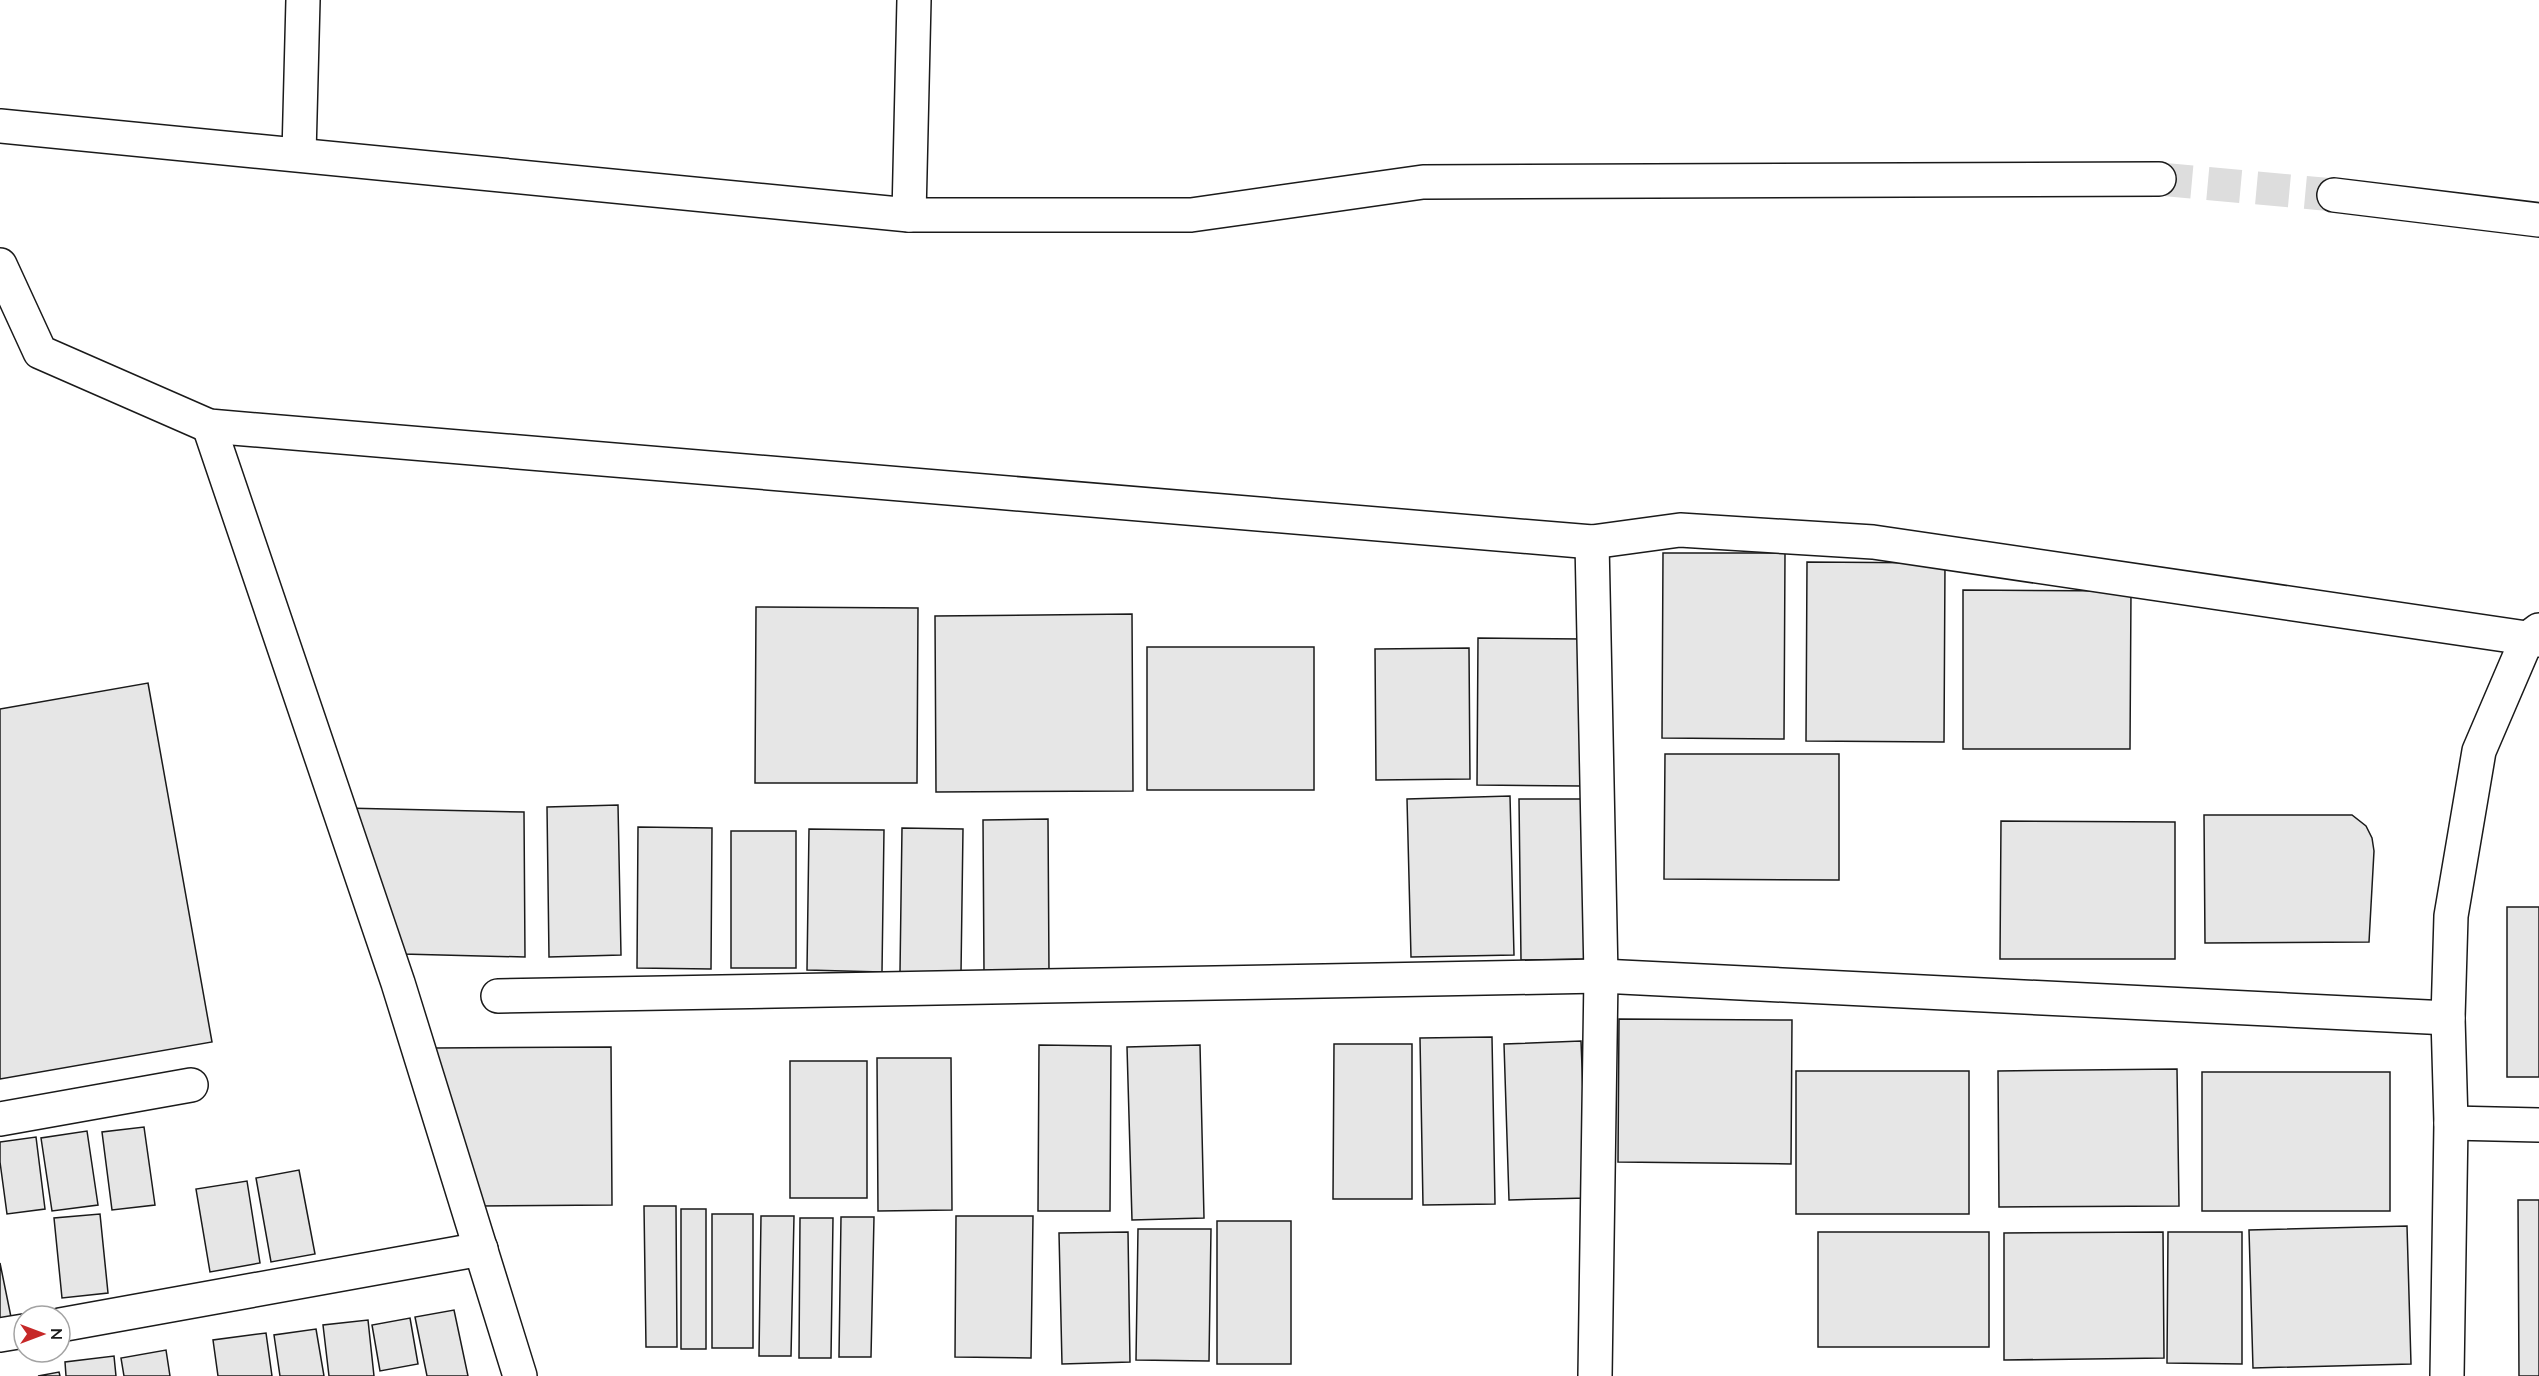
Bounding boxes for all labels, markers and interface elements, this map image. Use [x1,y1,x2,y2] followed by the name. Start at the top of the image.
[12,1304,72,1364] north arrow
[47,1328,67,1340] text: N

